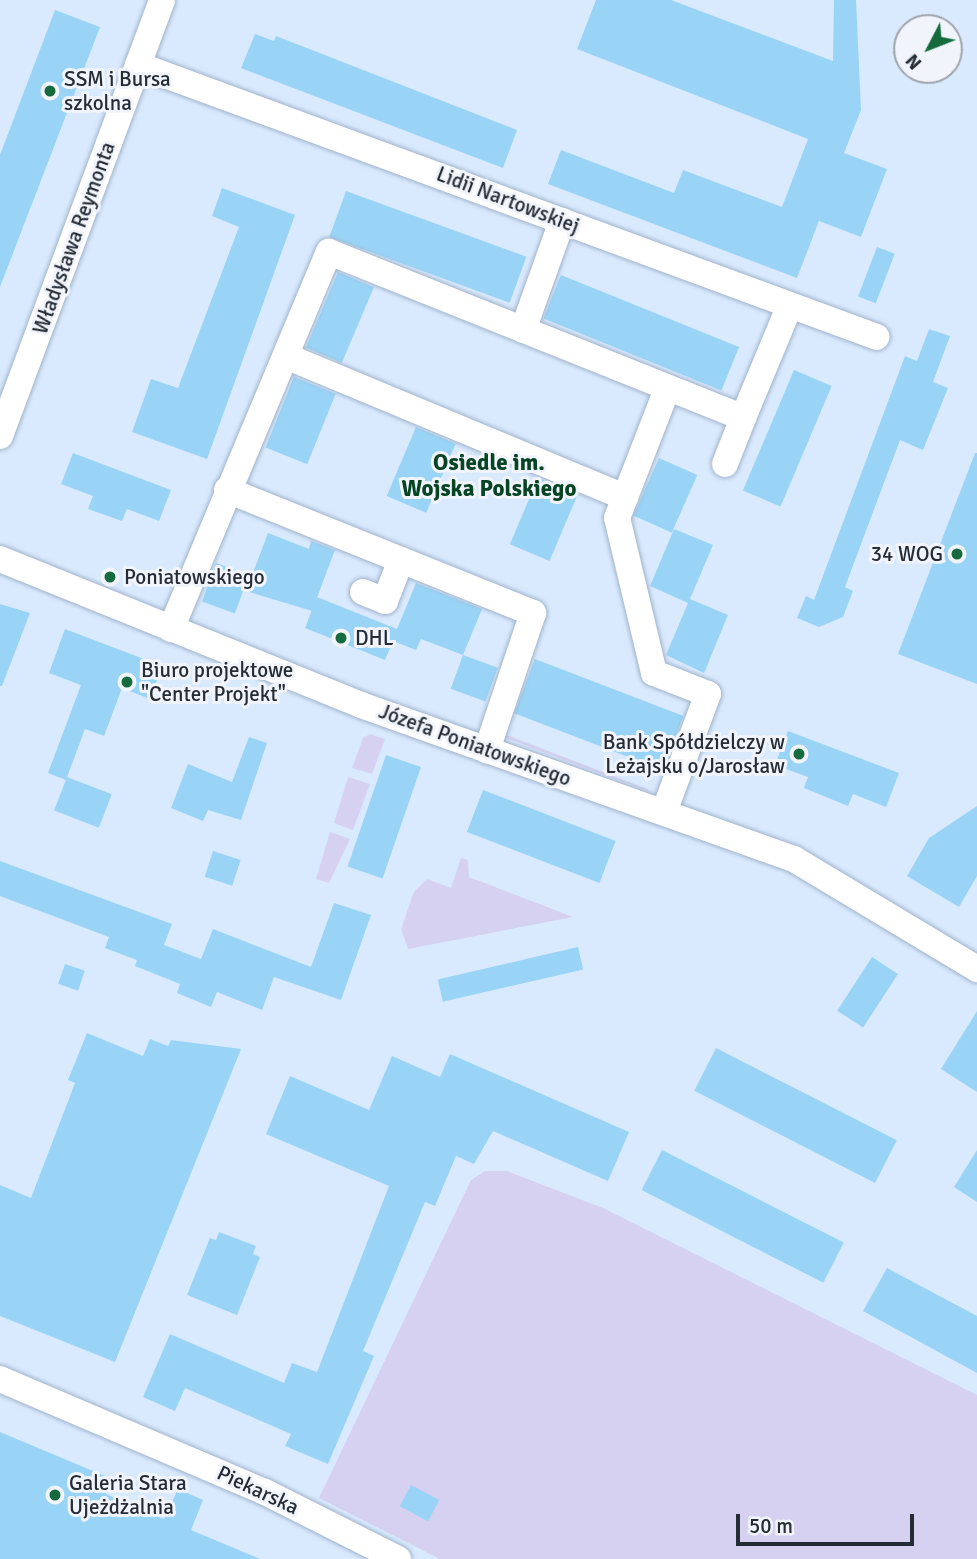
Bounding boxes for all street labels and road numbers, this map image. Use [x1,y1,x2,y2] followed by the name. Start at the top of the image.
[27,138,121,338] street label: Władysława Reymonta
[433,161,583,239] street label: Lidii Nartowskiej
[376,699,574,791] street label: Józefa Poniatowskiego
[213,1460,303,1520] street label: Piekarska

